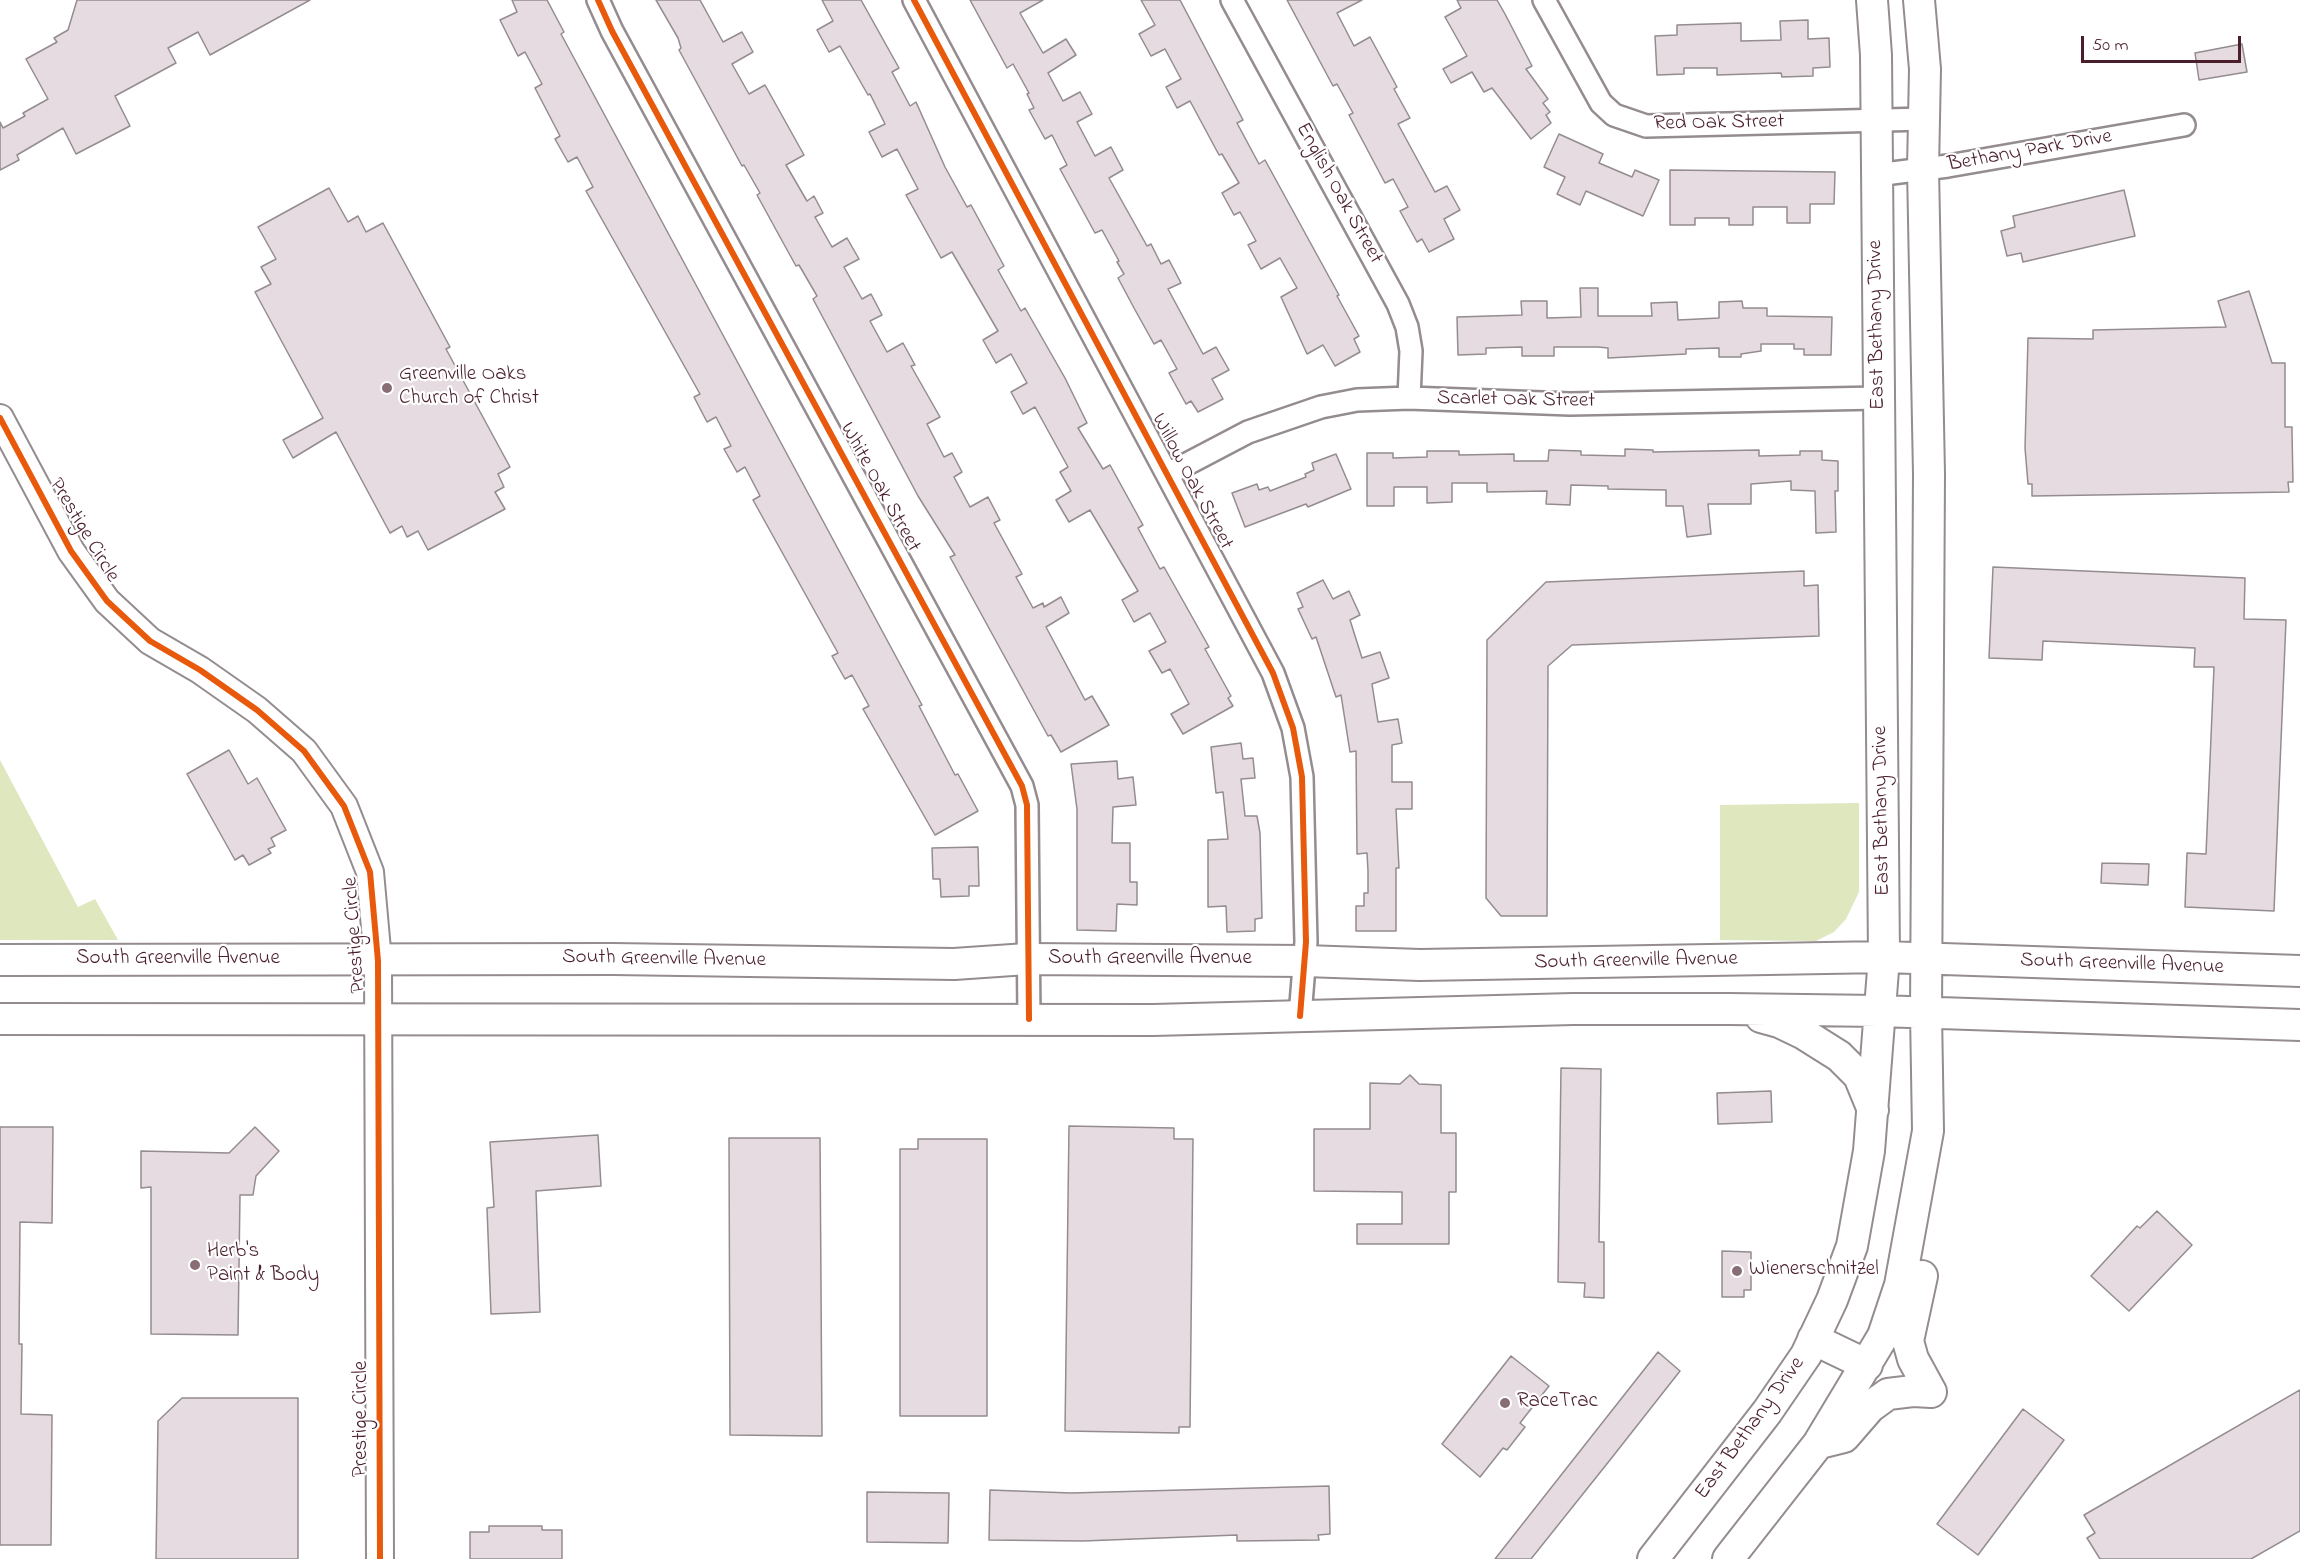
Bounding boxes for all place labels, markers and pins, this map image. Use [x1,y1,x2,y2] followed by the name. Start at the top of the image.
[399,363,539,413] place label: Greenville Oaks Church of Christ
[380,381,394,395] marker: Greenville Oaks Church of Christ
[207,1240,319,1290] place label: Herb's Paint & Body
[188,1258,202,1272] marker: Herb's Paint & Body
[1749,1258,1879,1284] place label: Wienerschnitzel
[1730,1264,1744,1278] marker: Wienerschnitzel
[1517,1390,1598,1416] place label: RaceTrac
[1498,1396,1512,1410] marker: RaceTrac

